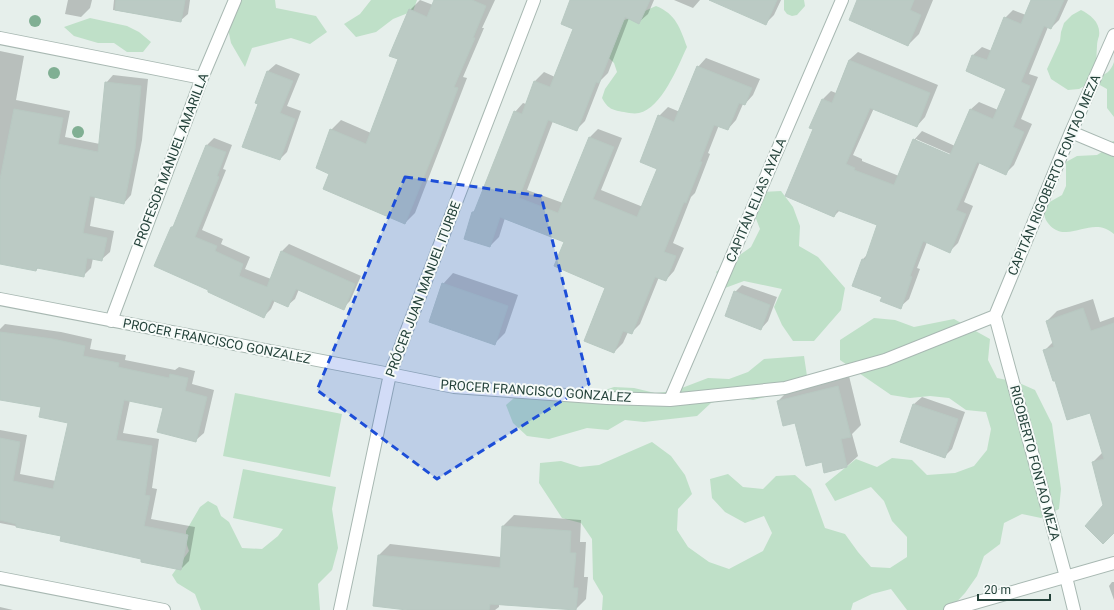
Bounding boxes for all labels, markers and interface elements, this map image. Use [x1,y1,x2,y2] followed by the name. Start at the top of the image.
[131,70,211,249] street label: PROFESOR MANUEL AMARILLA
[1005,72,1103,278] street label: CAPITÁN RIGOBERTO FONTAO MEZA
[723,135,789,264] street label: CAPITÁN ELIAS AYALA
[382,199,464,379] street label: PRÓCER JUAN MANUEL ITURBE
[122,315,312,367] street label: PROCER FRANCISCO GONZALEZ
[440,377,632,405] street label: PROCER FRANCISCO GONZALEZ
[1007,384,1063,543] street label: RIGOBERTO FONTAO MEZA
[978,576,1050,602] scale bar
[984,583,1011,597] text: 20 m

